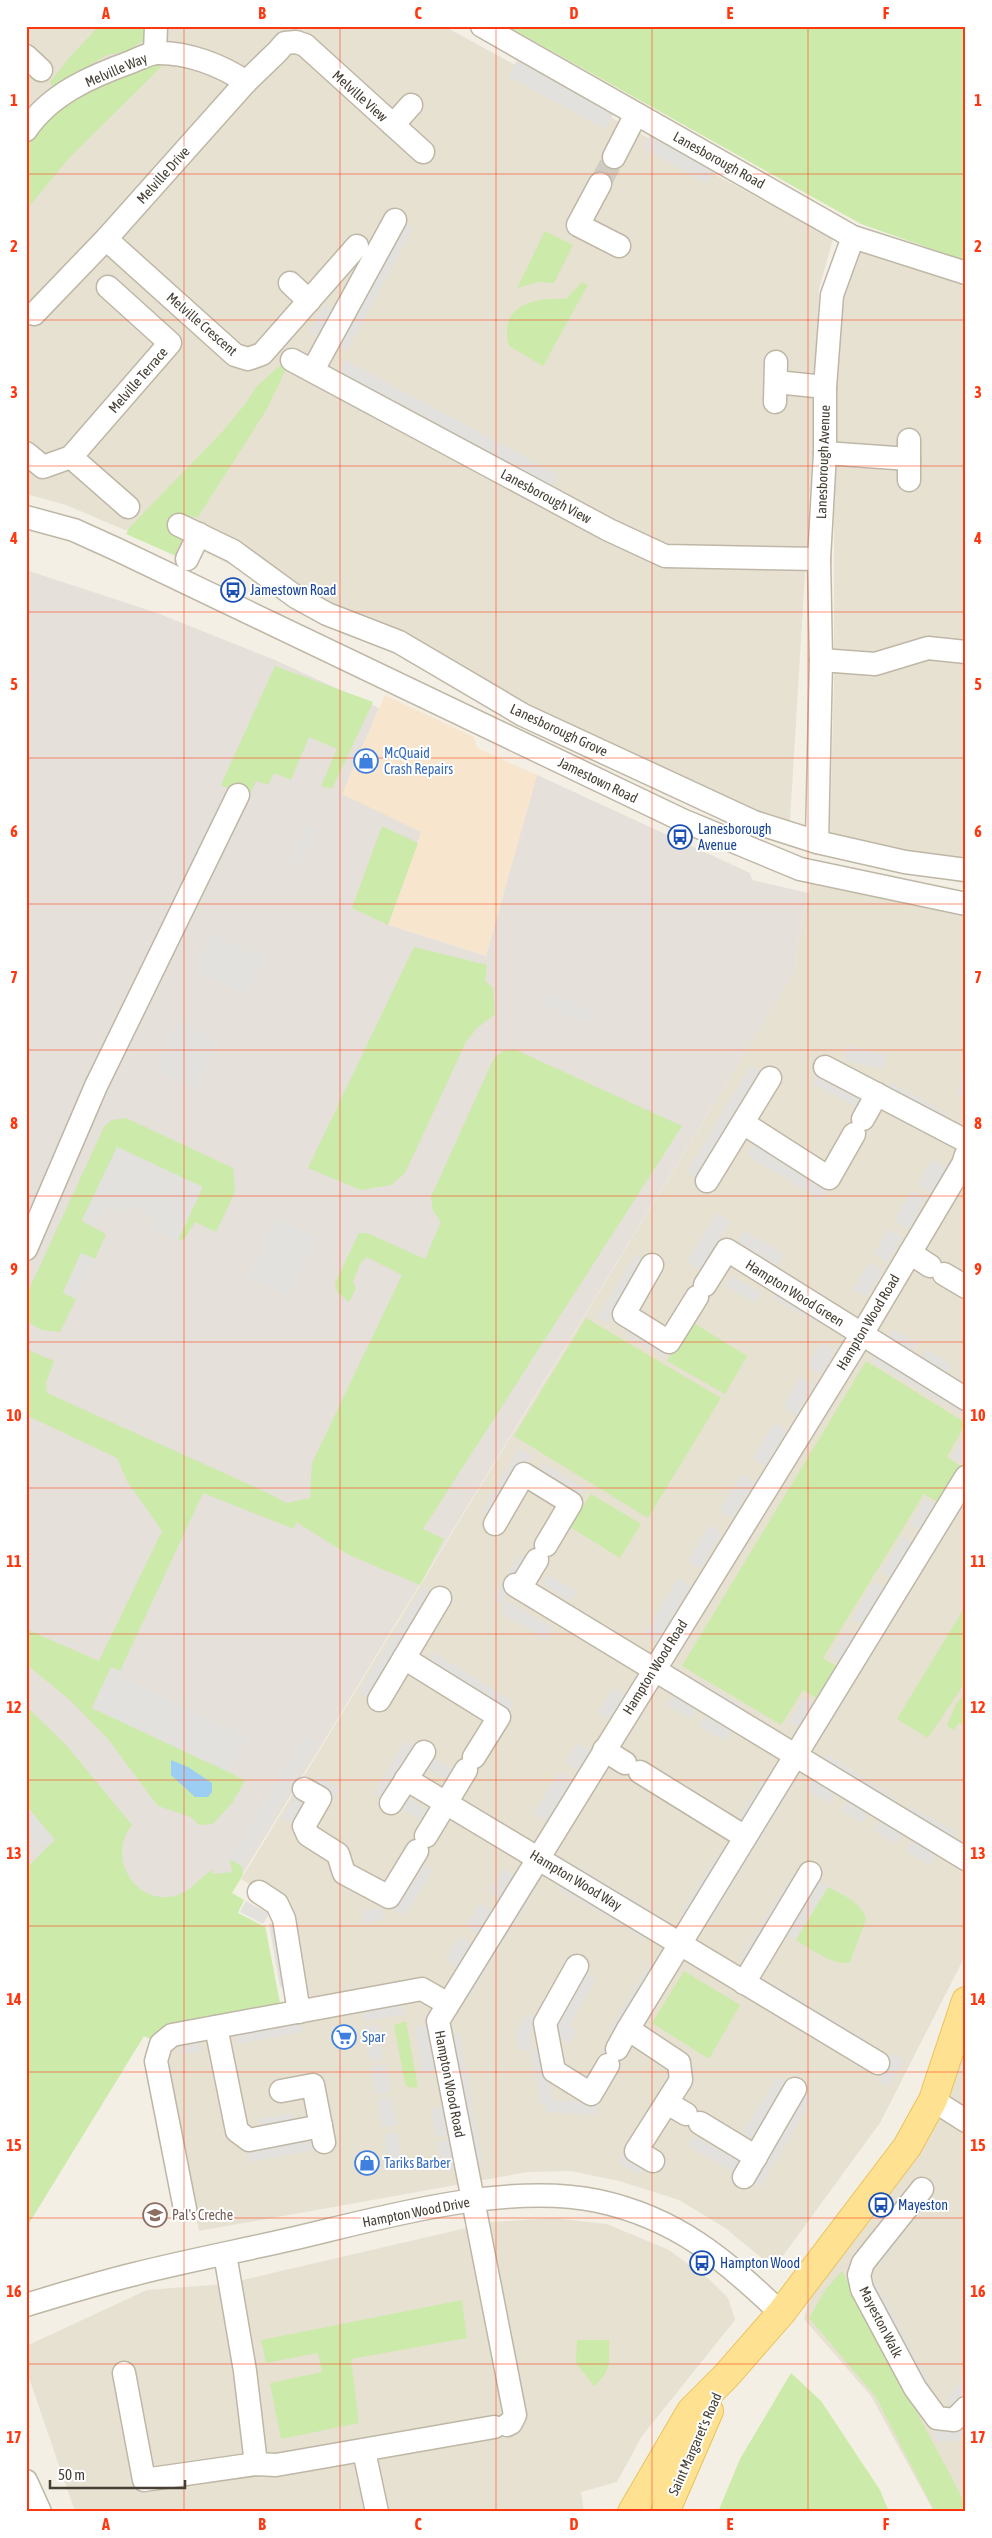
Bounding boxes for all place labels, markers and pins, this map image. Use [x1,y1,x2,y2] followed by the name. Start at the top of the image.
[220,577,246,603] bus stop icon: Jamestown Road
[250,582,337,598] place label: Jamestown Road
[384,745,453,777] place label: McQuaid Crash Repairs
[353,748,379,774] shop icon: McQuaid Crash Repairs
[698,821,772,853] place label: Lanesborough Avenue
[667,824,693,850] bus stop icon: Lanesborough Avenue
[331,2024,357,2050] supermarket icon: Spar
[362,2029,386,2045] place label: Spar
[354,2150,380,2176] shop icon: Tariks Barber
[384,2155,451,2171] place label: Tariks Barber
[868,2192,894,2218] bus stop icon: Mayeston
[898,2197,948,2213] place label: Mayeston
[142,2202,168,2228] school or university icon: Pal's Creche
[172,2207,233,2223] place label: Pal's Creche
[689,2250,715,2276] bus stop icon: Hampton Wood
[720,2255,800,2271] place label: Hampton Wood

